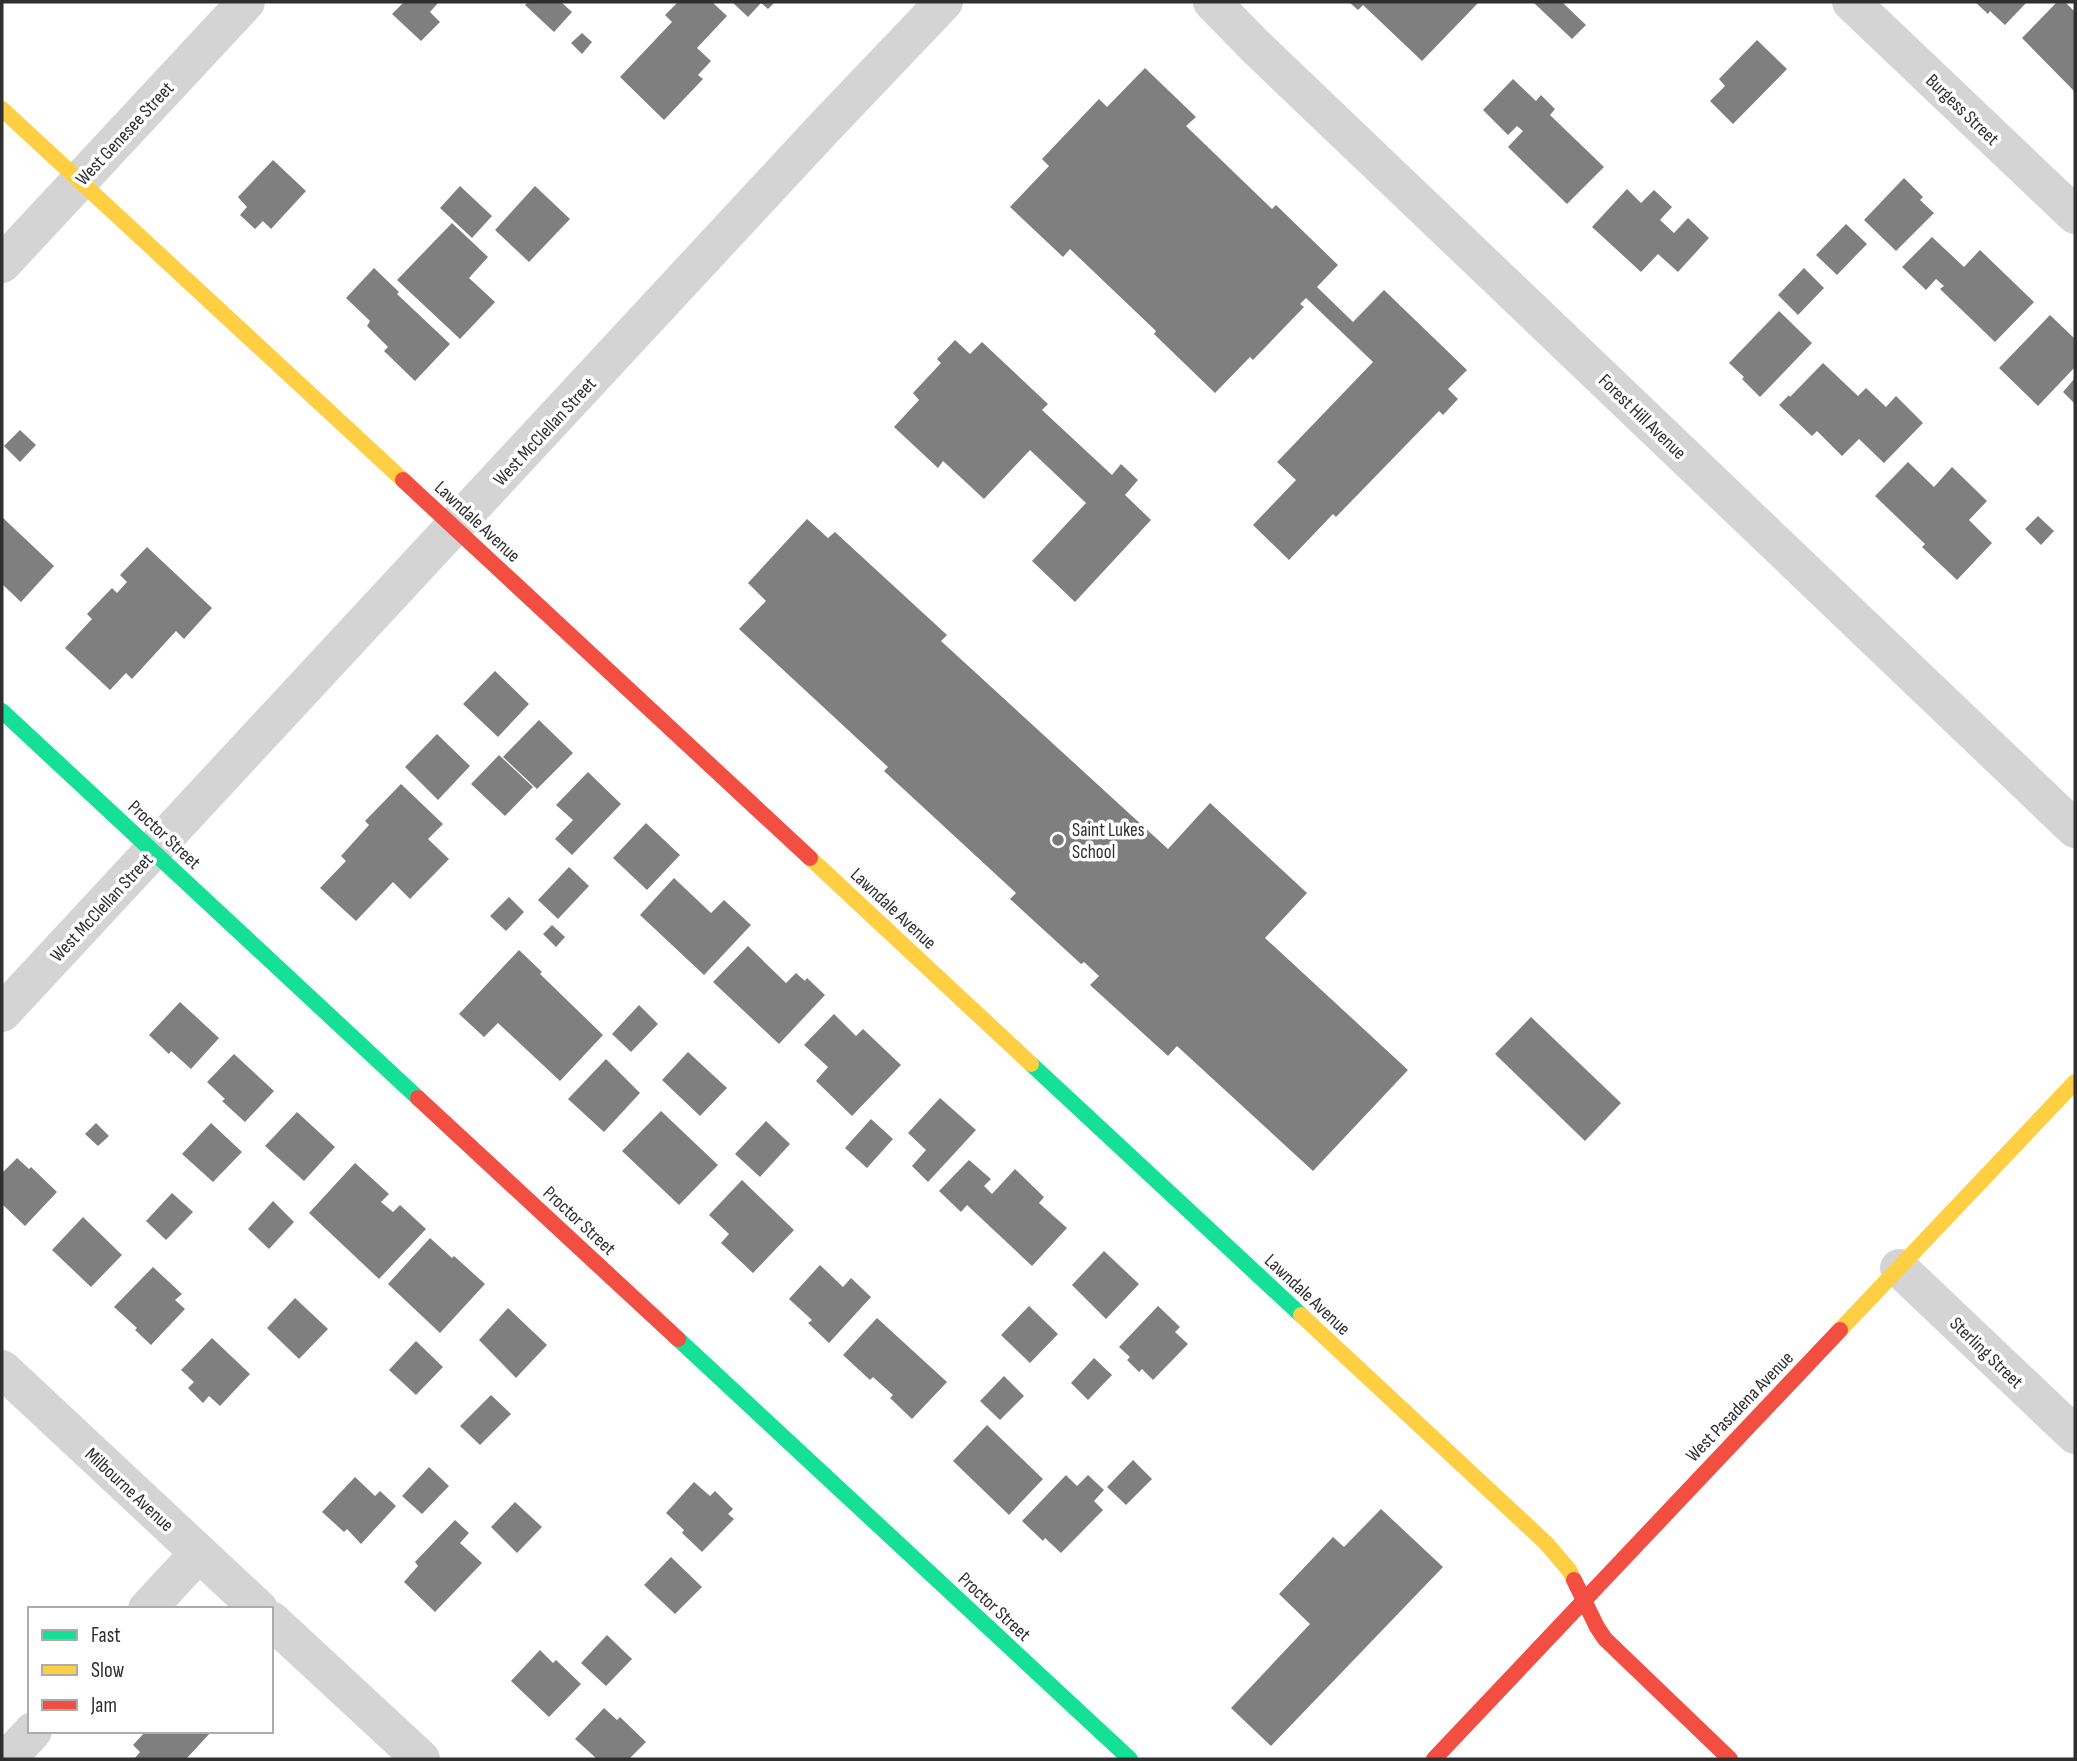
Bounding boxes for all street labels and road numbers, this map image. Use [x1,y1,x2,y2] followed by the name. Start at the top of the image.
[1921,69,2004,151] street label: Burgess Street
[71,77,179,191] street label: West Genesee Street
[1593,370,1691,465] street label: Forest Hill Avenue
[489,373,601,491] street label: West McClellan Street
[429,477,525,568] street label: Lawndale Avenue
[123,796,205,875] street label: Proctor Street
[46,849,158,967] street label: West McClellan Street
[845,864,941,955] street label: Lawndale Avenue
[538,1182,620,1261] street label: Proctor Street
[1259,1250,1355,1341] street label: Lawndale Avenue
[1944,1312,2028,1394] street label: Sterling Street
[1681,1347,1799,1467] street label: West Pasadena Avenue
[80,1443,178,1537] street label: Milbourne Avenue
[953,1568,1035,1647] street label: Proctor Street

